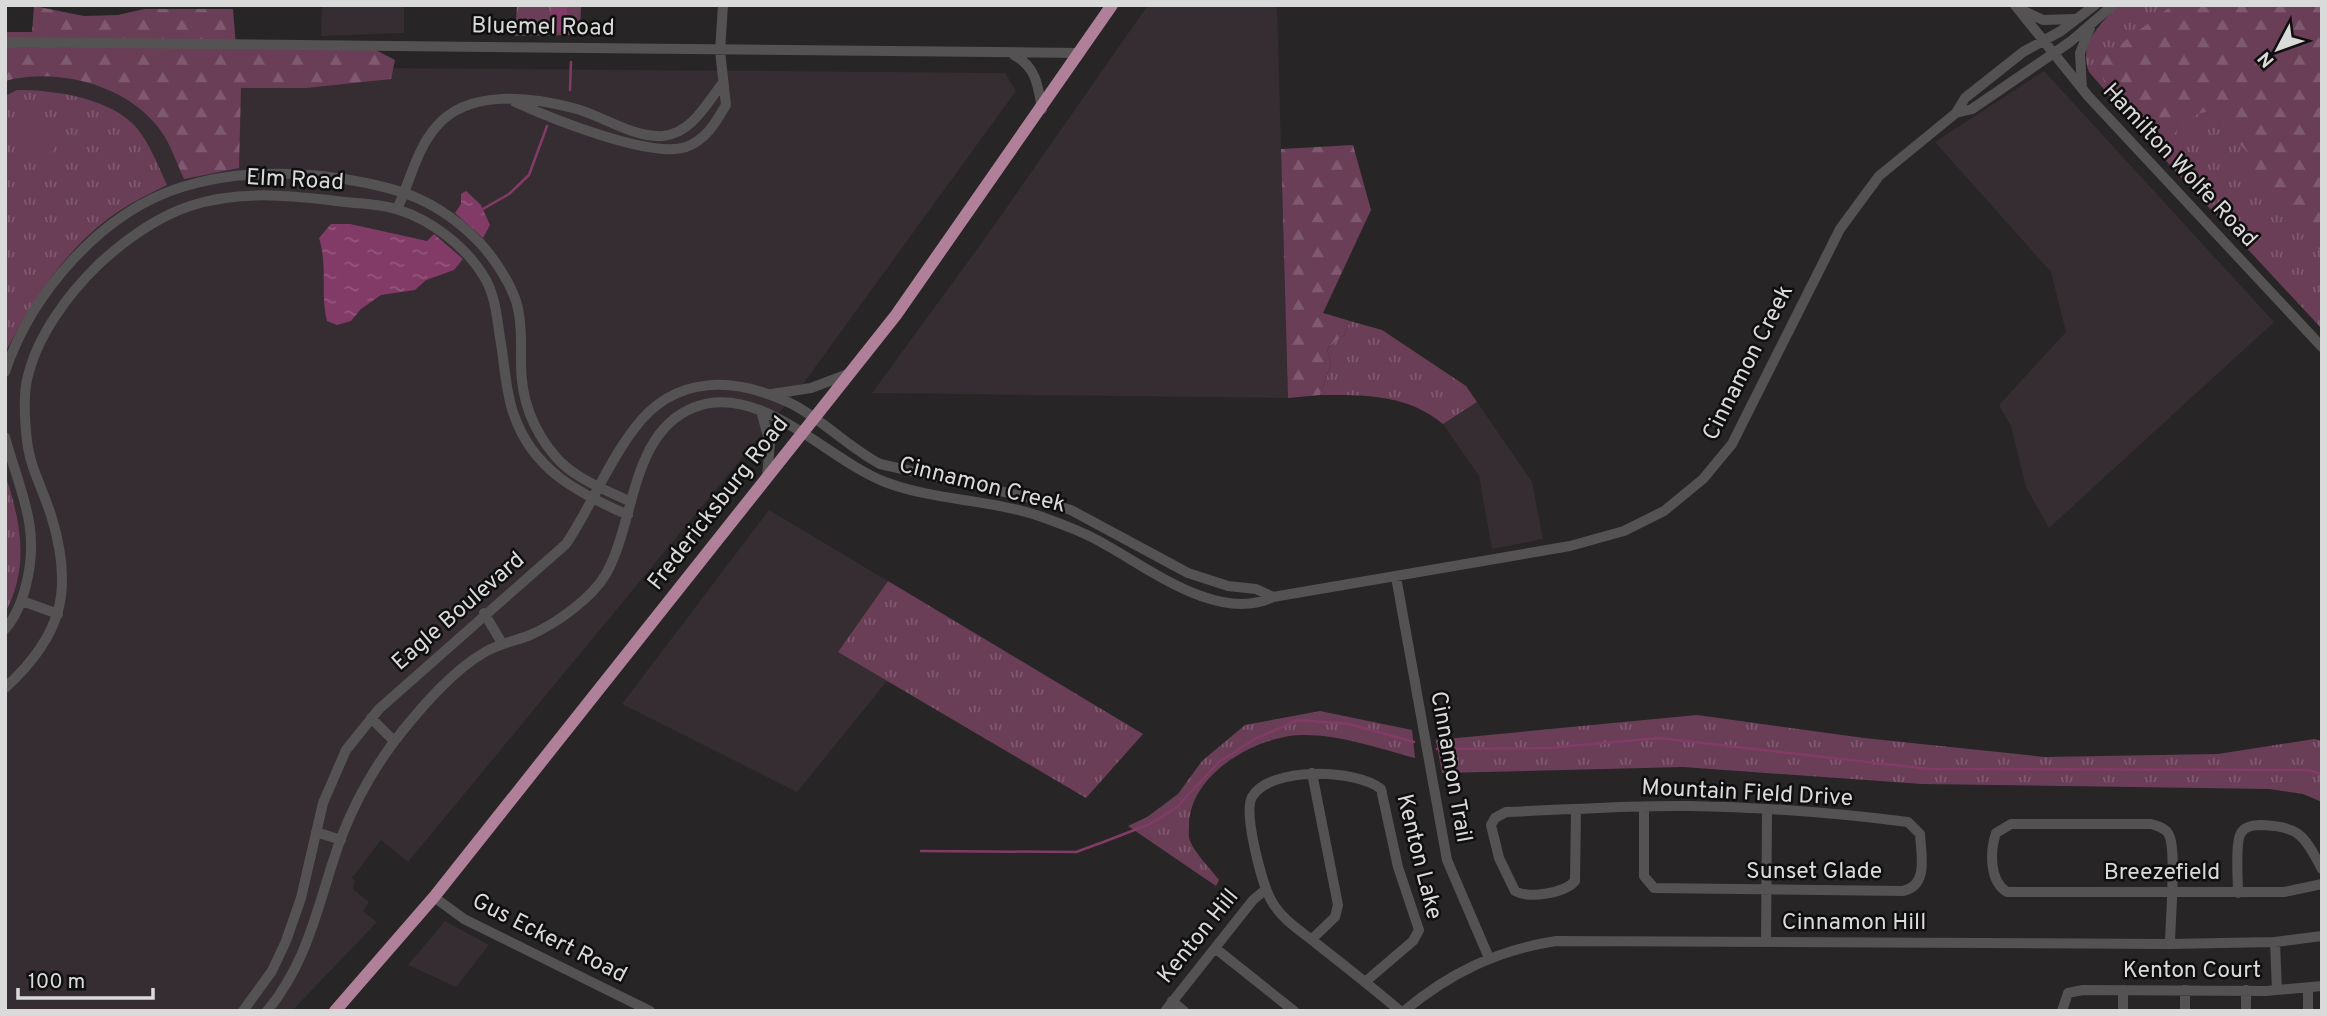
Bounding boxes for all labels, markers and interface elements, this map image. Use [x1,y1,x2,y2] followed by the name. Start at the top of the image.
[471,12,615,44] street label: Bluemel Road
[2243,14,2313,84] north arrow
[2253,46,2280,72] text: N
[2095,78,2263,254] street label: Hamilton Wolfe Road
[245,164,345,198] street label: Elm Road
[1697,280,1801,446] street label: Cinnamon Creek
[642,411,796,597] street label: Fredericksburg Road
[896,451,1068,521] street label: Cinnamon Creek
[387,546,531,678] street label: Eagle Boulevard
[1422,689,1478,845] street label: Cinnamon Trail
[1640,774,1854,814] street label: Mountain Field Drive
[1388,791,1448,923] street label: Kenton Lake
[1746,858,1882,887] street label: Sunset Glade
[2104,859,2220,888] street label: Breezefield
[1152,884,1246,990] street label: Kenton Hill
[467,887,631,991] street label: Gus Eckert Road
[1782,909,1926,938] street label: Cinnamon Hill
[18,956,152,1000] scale bar
[2123,957,2261,986] street label: Kenton Court
[28,969,85,996] text: 100 m

